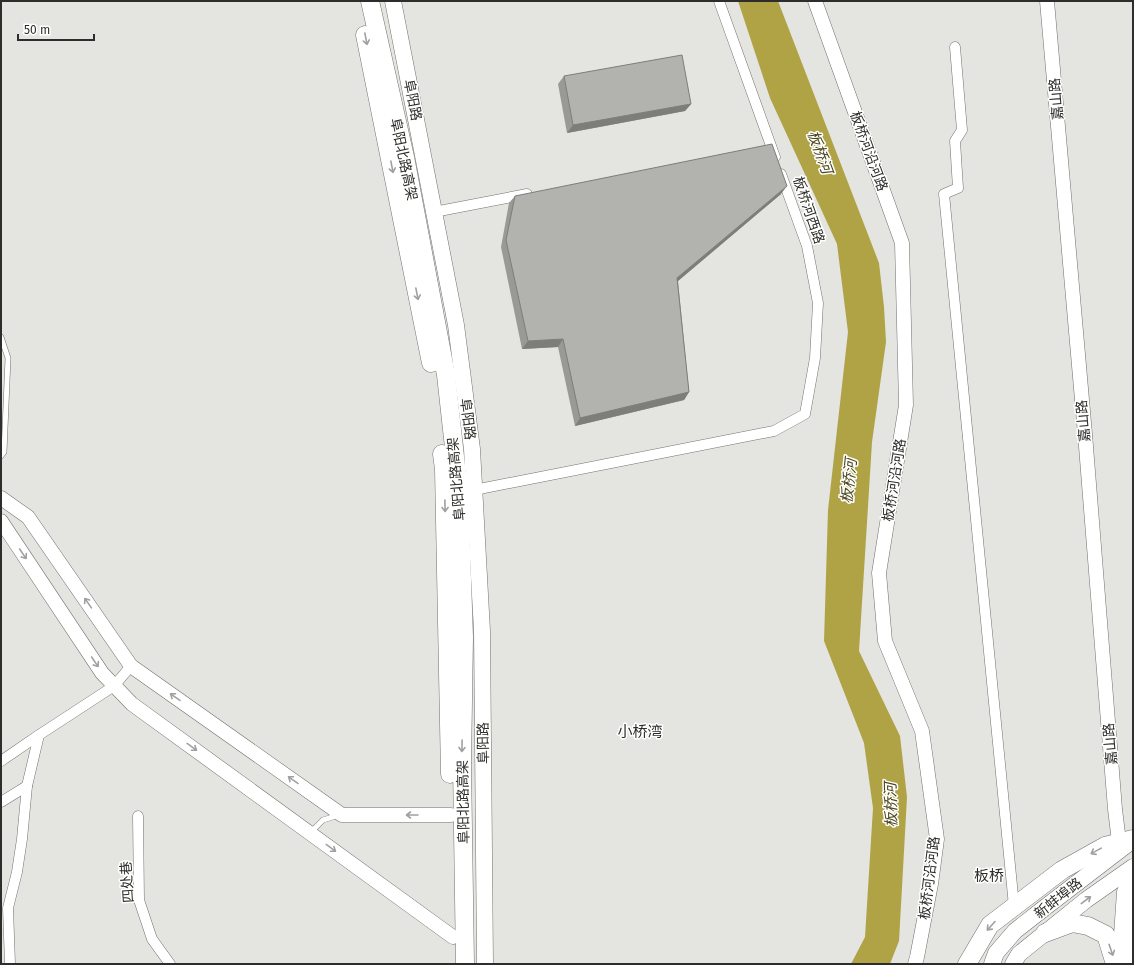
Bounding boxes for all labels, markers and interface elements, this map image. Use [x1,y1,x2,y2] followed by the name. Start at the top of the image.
[18,16,94,42] scale bar
[24,23,50,37] text: 50 m
[363,32,371,45] one-way arrow
[1046,77,1067,121] street label: 嘉山路
[400,78,425,122] street label: 阜阳路
[846,109,891,194] street label: 板桥河沿河路
[386,116,421,202] street label: 阜阳北路高架
[804,128,837,179] water label: 板桥河
[388,160,396,173] one-way arrow
[789,174,828,246] street label: 板桥河西路
[414,287,422,300] one-way arrow
[457,397,478,441] street label: 阜阳路
[1073,399,1094,443] street label: 嘉山路
[444,436,469,522] street label: 阜阳北路高架
[880,437,909,523] street label: 板桥河沿河路
[838,455,861,504] water label: 板桥河
[441,499,449,512] one-way arrow
[19,548,27,560] one-way arrow
[84,598,92,609] one-way arrow
[91,656,99,667] one-way arrow
[170,693,181,701] one-way arrow
[475,722,492,764] street label: 阜阳路
[1100,722,1121,766] street label: 嘉山路
[617,723,663,741] district label: 小桥湾
[458,739,466,752] one-way arrow
[186,743,197,751] one-way arrow
[454,760,473,844] street label: 阜阳北路高架
[287,776,298,784] one-way arrow
[882,779,900,828] water label: 板桥河
[406,811,419,819] one-way arrow
[916,835,943,921] street label: 板桥河沿河路
[325,844,336,852] one-way arrow
[1090,847,1102,855] one-way arrow
[118,860,137,904] street label: 四处巷
[974,867,1004,885] district label: 板桥
[1031,874,1086,922] street label: 新蚌埠路
[1081,896,1092,904] one-way arrow
[986,921,995,931] one-way arrow
[1108,943,1115,956] one-way arrow

